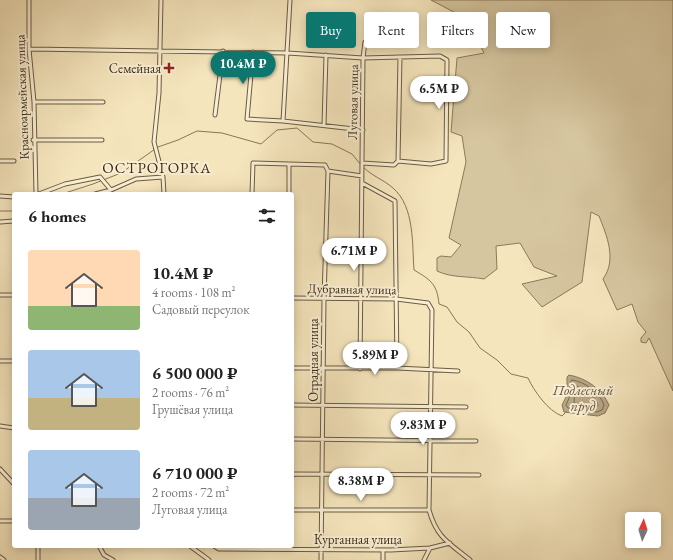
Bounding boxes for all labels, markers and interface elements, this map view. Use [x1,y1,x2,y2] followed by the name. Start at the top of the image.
[306,12,356,48] chip: Buy
[364,12,419,48] chip: Rent
[427,12,488,48] chip: Filters
[496,12,550,48] chip: New
[11,33,33,160] street label: Красноармейская улица
[206,51,280,85] pin: 10.4M ₽
[220,55,266,72] text: 10.4M ₽
[109,60,161,77] place label: Семейная
[164,63,174,73] marker: Семейная
[344,63,362,140] street label: Луговая улица
[406,76,472,110] pin: 6.5M ₽
[419,80,459,97] text: 6.5M ₽
[102,158,212,177] district label: ОСТРОГОРКА
[28,205,86,227] text: 6 homes
[256,205,278,227] icon: filters
[317,238,391,272] pin: 6.71M ₽
[331,242,377,259] text: 6.71M ₽
[152,262,213,284] text: 10.4M ₽
[60,266,108,314] icon: home
[307,280,397,298] street label: Дубравная улица
[152,284,236,301] text: 4 rooms · 108 m²
[152,301,249,318] text: Садовый переулок
[305,317,322,402] street label: Отрадная улица
[338,342,412,376] pin: 5.89M ₽
[352,346,398,363] text: 5.89M ₽
[152,362,238,384] text: 6 500 000 ₽
[60,366,108,414] icon: home
[552,381,613,415] water label: Подлесный пруд
[152,384,229,401] text: 2 rooms · 76 m²
[152,401,233,418] text: Грушёвая улица
[386,412,460,446] pin: 9.83M ₽
[400,416,446,433] text: 9.83M ₽
[152,462,238,484] text: 6 710 000 ₽
[60,466,108,514] icon: home
[324,468,398,502] pin: 8.38M ₽
[338,472,384,489] text: 8.38M ₽
[152,484,229,501] text: 2 rooms · 72 m²
[152,501,227,518] text: Луговая улица
[625,512,661,548] north arrow
[625,512,661,548] map controls
[314,531,403,548] street label: Курганная улица

